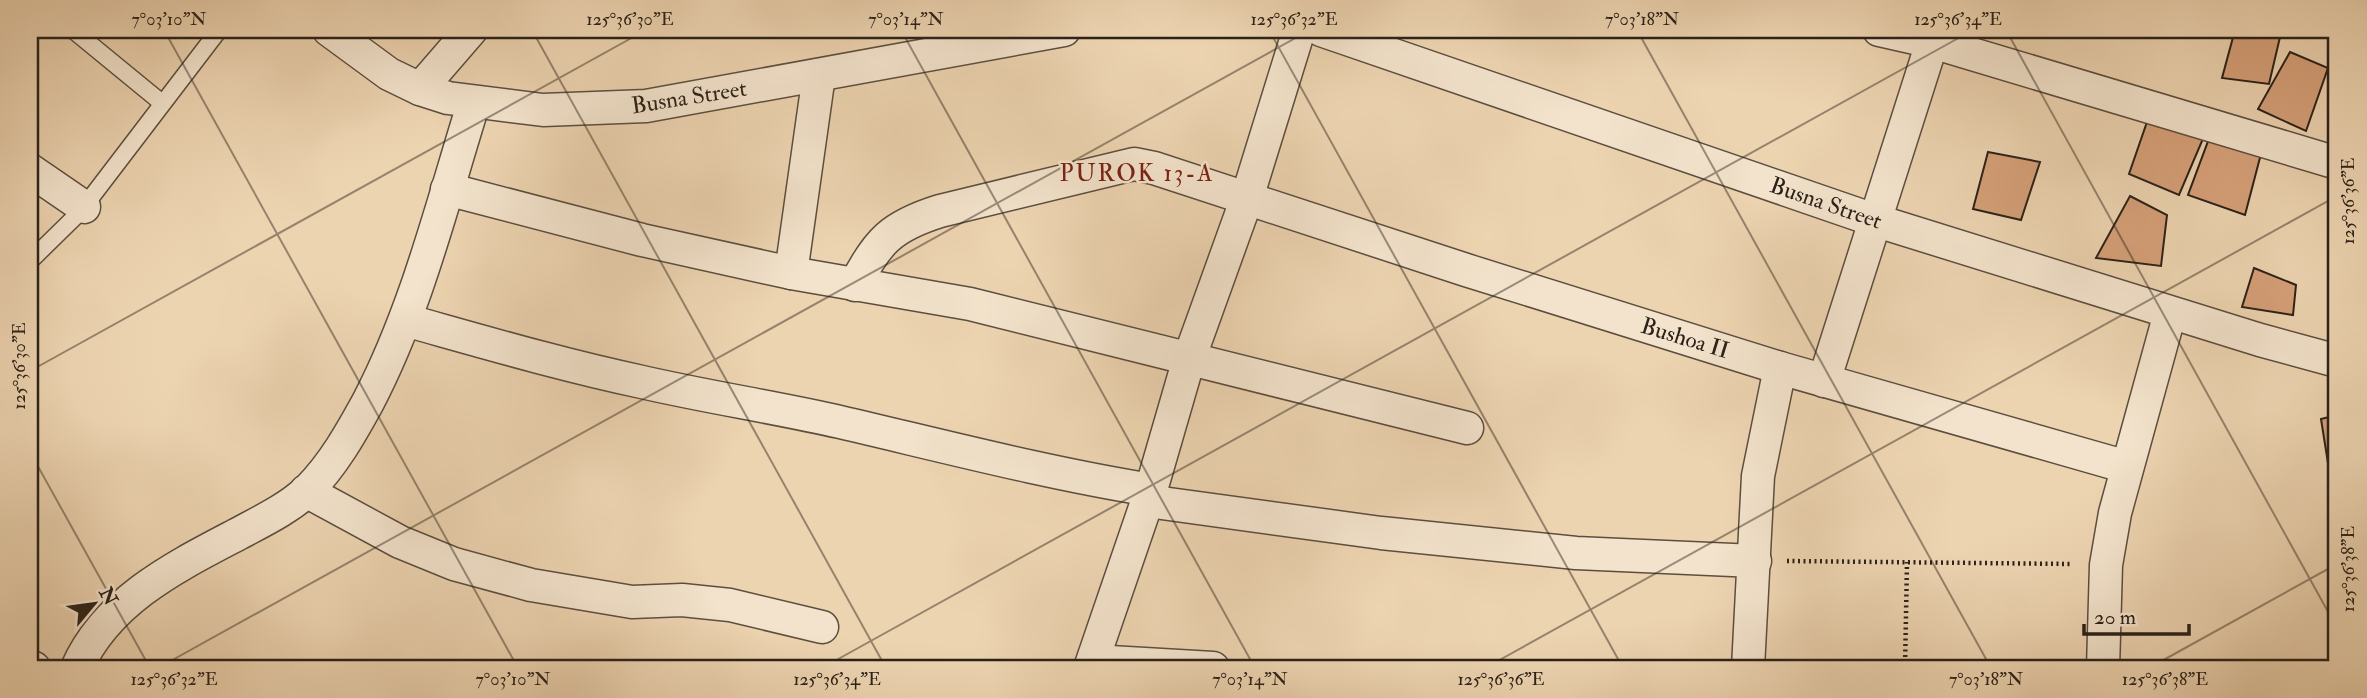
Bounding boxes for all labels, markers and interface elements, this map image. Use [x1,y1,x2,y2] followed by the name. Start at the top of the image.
[132,8,206,31] text: 7°03'10"N
[586,8,674,31] text: 125°36'30"E
[868,8,944,31] text: 7°03'14"N
[1250,8,1338,31] text: 125°36'32"E
[1605,8,1679,31] text: 7°03'18"N
[1914,8,2002,31] text: 125°36'34"E
[629,74,749,120] street label: Busna Street
[2337,157,2360,245] text: 125°36'36"E
[1059,158,1215,189] district label: PUROK 13-A
[1766,170,1886,236] street label: Busna Street
[1637,311,1733,365] street label: Bushoa II
[8,322,31,410] text: 125°36'30"E
[2337,526,2360,612] text: 125°36'38"E
[60,568,130,638] north arrow
[93,582,123,610] text: N
[2084,593,2188,637] scale bar
[2094,604,2136,631] text: 20 m
[130,668,218,691] text: 125°36'32"E
[476,668,550,691] text: 7°03'10"N
[793,668,881,691] text: 125°36'34"E
[1212,668,1288,691] text: 7°03'14"N
[1457,668,1545,691] text: 125°36'36"E
[1949,668,2023,691] text: 7°03'18"N
[2122,668,2208,691] text: 125°36'38"E

